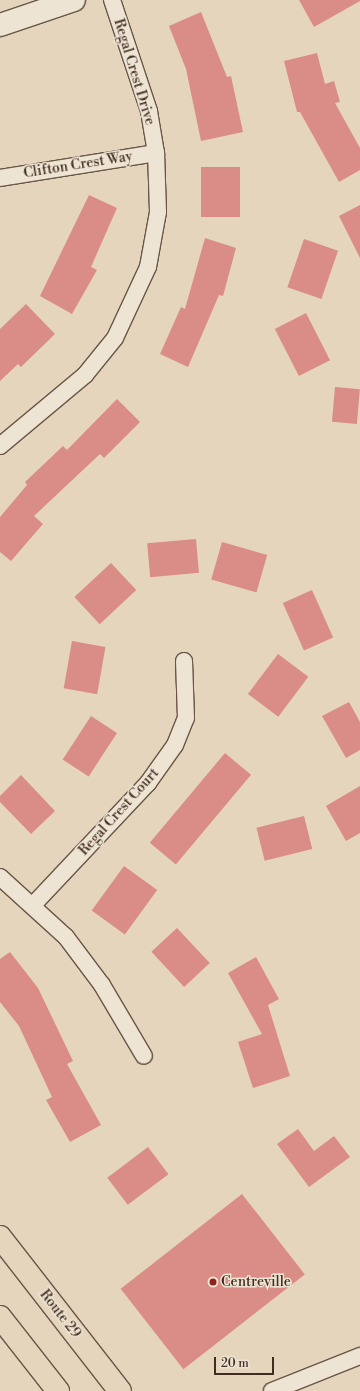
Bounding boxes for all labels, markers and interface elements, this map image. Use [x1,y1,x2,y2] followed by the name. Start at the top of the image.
[110,17,158,127] street label: Regal Crest Drive
[22,148,134,182] street label: Clifton Crest Way
[75,765,163,859] street label: Regal Crest Court
[221,1274,291,1290] place label: Centreville
[208,1277,218,1287] marker: Centreville
[36,1286,84,1342] street label: Route 29
[216,1349,276,1375] scale bar
[221,1356,249,1371] text: 20 m

